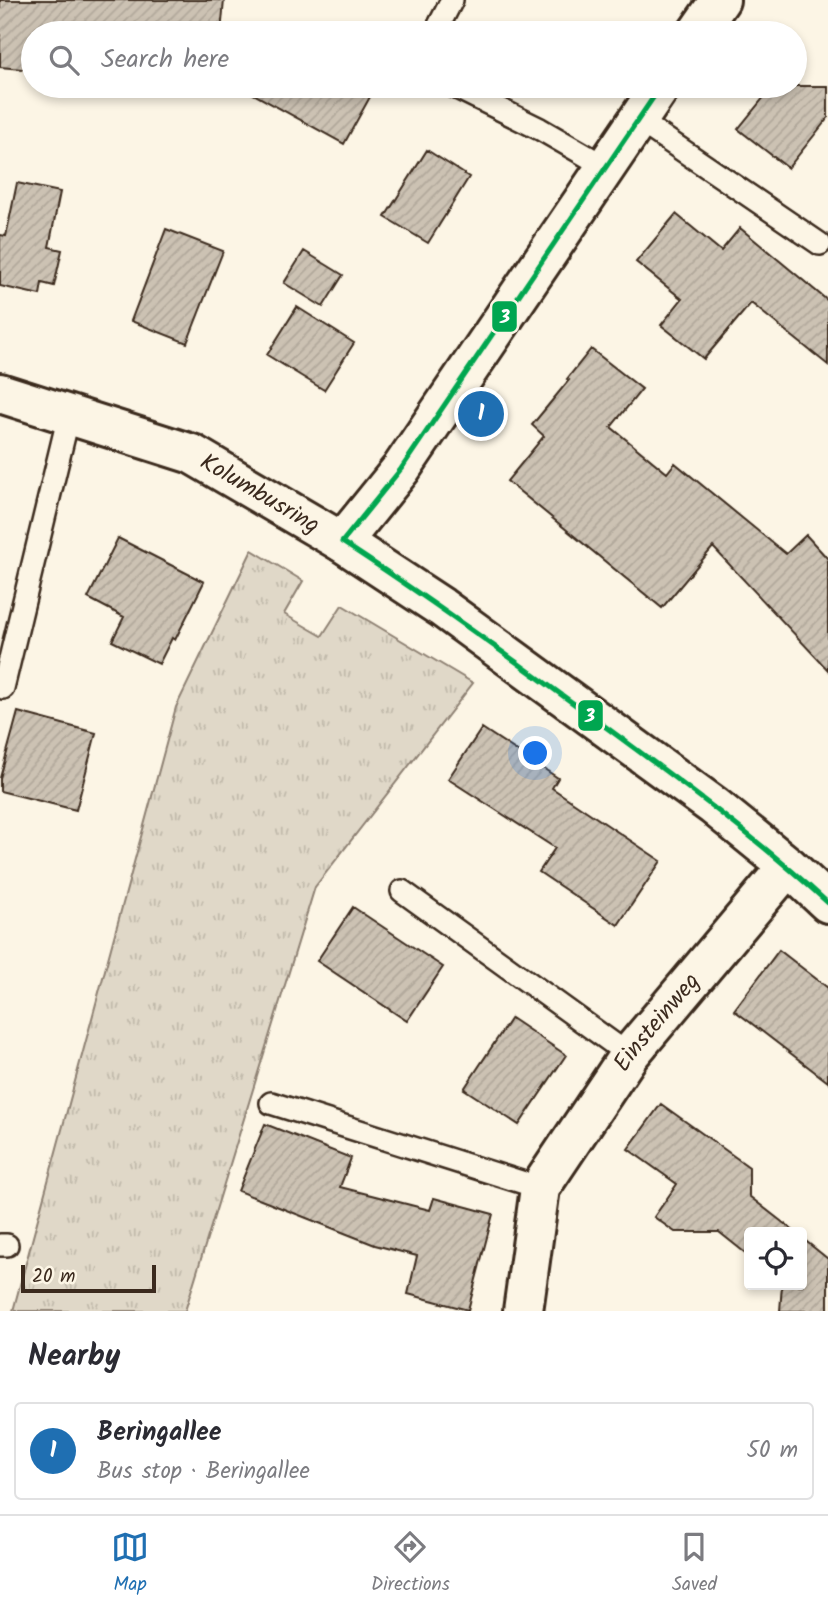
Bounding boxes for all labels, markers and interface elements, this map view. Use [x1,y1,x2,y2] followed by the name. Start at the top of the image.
[21,21,807,98] search box
[101,39,229,81] text: Search here
[45,41,83,79] icon: search
[491,300,518,333] line badge: 3
[499,303,510,333] text: 3
[458,388,504,440] pin: 1
[192,443,327,544] street label: Kolumbusring
[577,699,604,732] line badge: 3
[584,702,595,732] text: 3
[518,736,552,770] your location
[603,964,710,1080] street label: Einsteinweg
[744,1227,807,1290] map controls
[744,1227,807,1290] button: locate
[21,1262,156,1294] scale bar
[32,1262,75,1292] text: 20 m
[28,1333,120,1381] text: Nearby
[97,1412,221,1454] text: Beringallee
[50,1433,56,1469] text: 1
[747,1433,798,1469] text: 50 m
[97,1454,310,1490] text: Bus stop · Beringallee
[111,1528,149,1600] tab: Map
[371,1528,450,1600] tab: Directions
[672,1528,717,1600] tab: Saved

